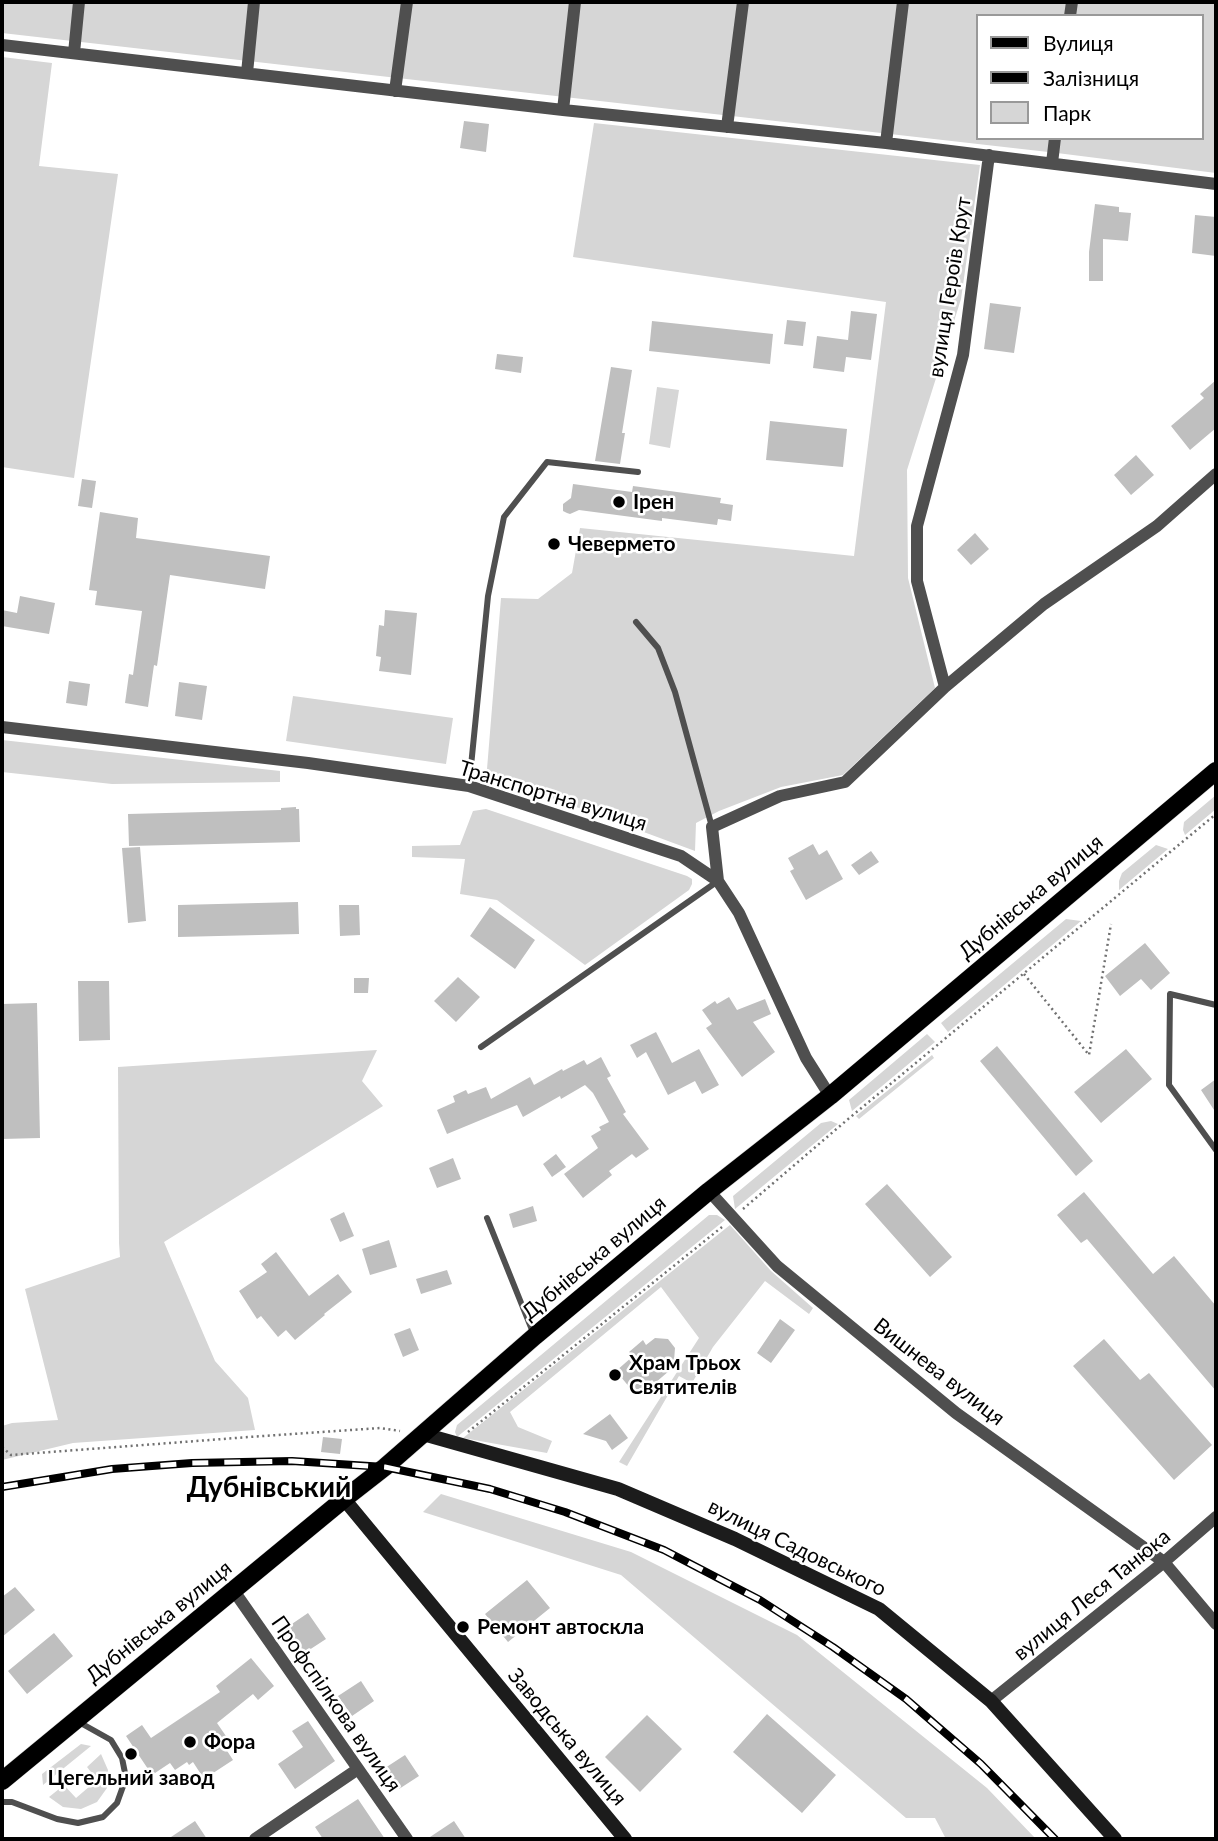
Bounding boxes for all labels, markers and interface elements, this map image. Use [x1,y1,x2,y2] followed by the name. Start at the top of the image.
[976,14,1204,140] legend
[1043,30,1114,55] text: Вулиця
[1043,65,1139,90] text: Залізниця
[1043,100,1091,125] text: Парк
[923,195,977,379] street label: вулиця Героїв Крут
[633,489,674,515] place label: Ірен
[611,494,627,510] marker: Ірен
[568,531,675,557] place label: Чевермето
[546,536,562,552] marker: Чевермето
[456,755,650,837] street label: Транспортна вулиця
[954,829,1108,965] street label: Дубнівська вулиця
[517,1190,671,1326] street label: Дубнівська вулиця
[868,1313,1010,1431] street label: Вишнева вулиця
[629,1350,741,1400] place label: Храм Трьох Святителів
[607,1367,623,1383] marker: Храм Трьох Святителів
[187,1471,351,1505] district label: Дубнівський
[704,1494,890,1602] street label: вулиця Садовського
[1008,1524,1176,1666] street label: вулиця Леся Танюка
[81,1556,237,1688] street label: Дубнівська вулиця
[266,1611,406,1797] street label: Профспілкова вулиця
[477,1614,644,1640] place label: Ремонт автоскла
[455,1619,471,1635] marker: Ремонт автоскла
[502,1663,632,1811] street label: Заводська вулиця
[204,1729,255,1755] place label: Фора
[182,1734,198,1750] marker: Фора
[123,1746,139,1762] marker: Цегельний завод
[47,1765,215,1791] place label: Цегельний завод

